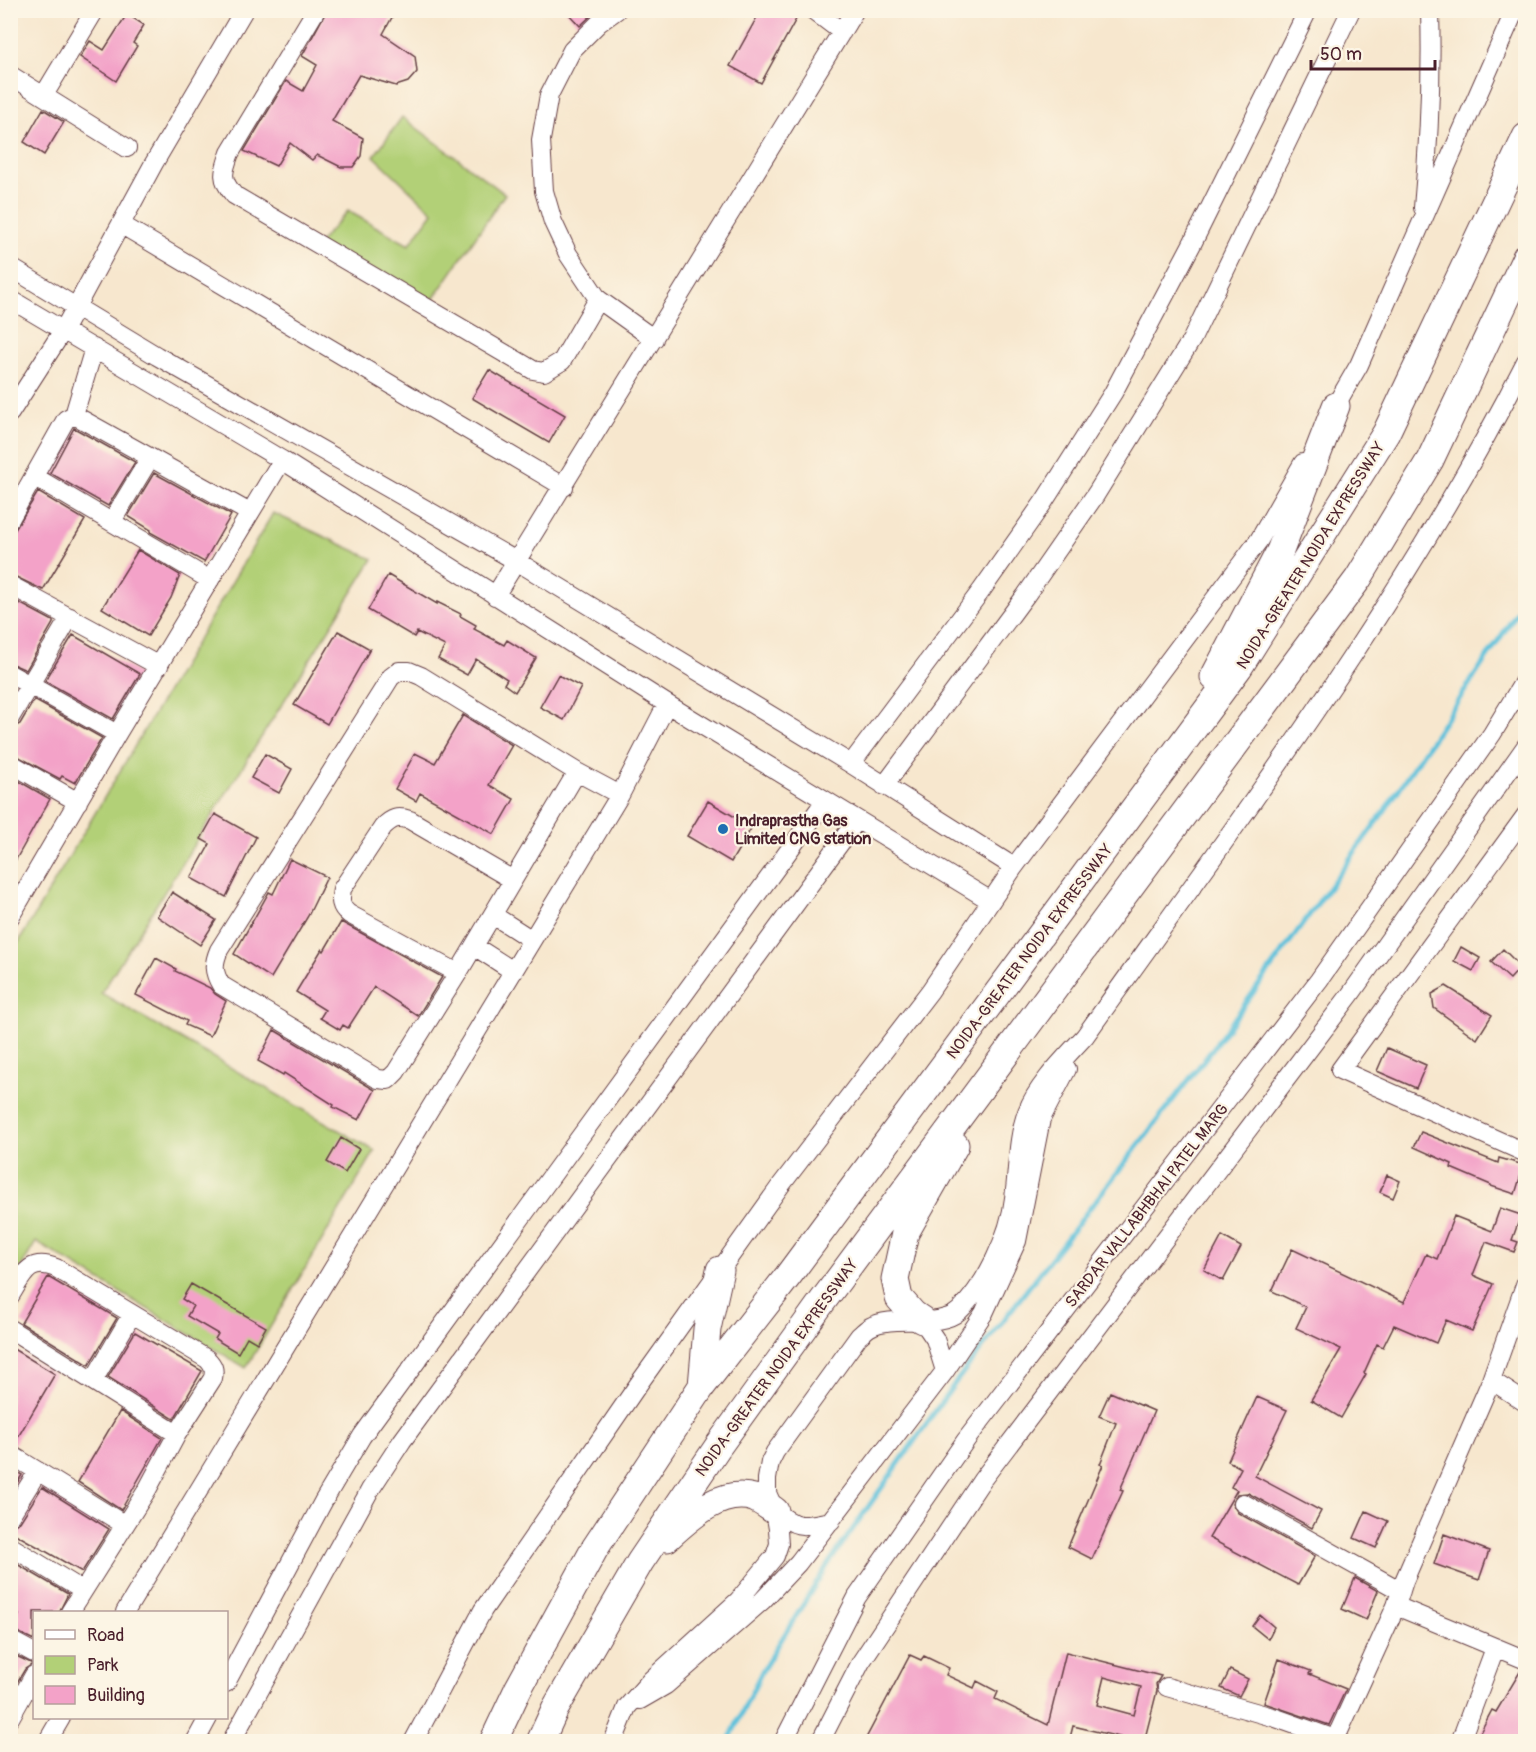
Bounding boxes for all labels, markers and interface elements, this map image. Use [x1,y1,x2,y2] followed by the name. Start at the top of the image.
[1311,33,1436,71] scale bar
[1320,43,1362,66] text: 50 m
[1232,438,1389,673] street label: NOIDA-GREATER NOIDA EXPRESSWAY
[735,811,871,849] place label: Indraprastha Gas Limited CNG station
[716,822,730,836] marker: Indraprastha Gas Limited CNG station
[942,840,1117,1063] street label: NOIDA-GREATER NOIDA EXPRESSWAY
[1061,1100,1233,1312] street label: SARDAR VALLABHBHAI PATEL MARG
[691,1255,863,1480] street label: NOIDA-GREATER NOIDA EXPRESSWAY
[33,1611,228,1719] legend
[87,1624,124,1647] text: Road
[87,1654,119,1677] text: Park
[87,1684,145,1707] text: Building

